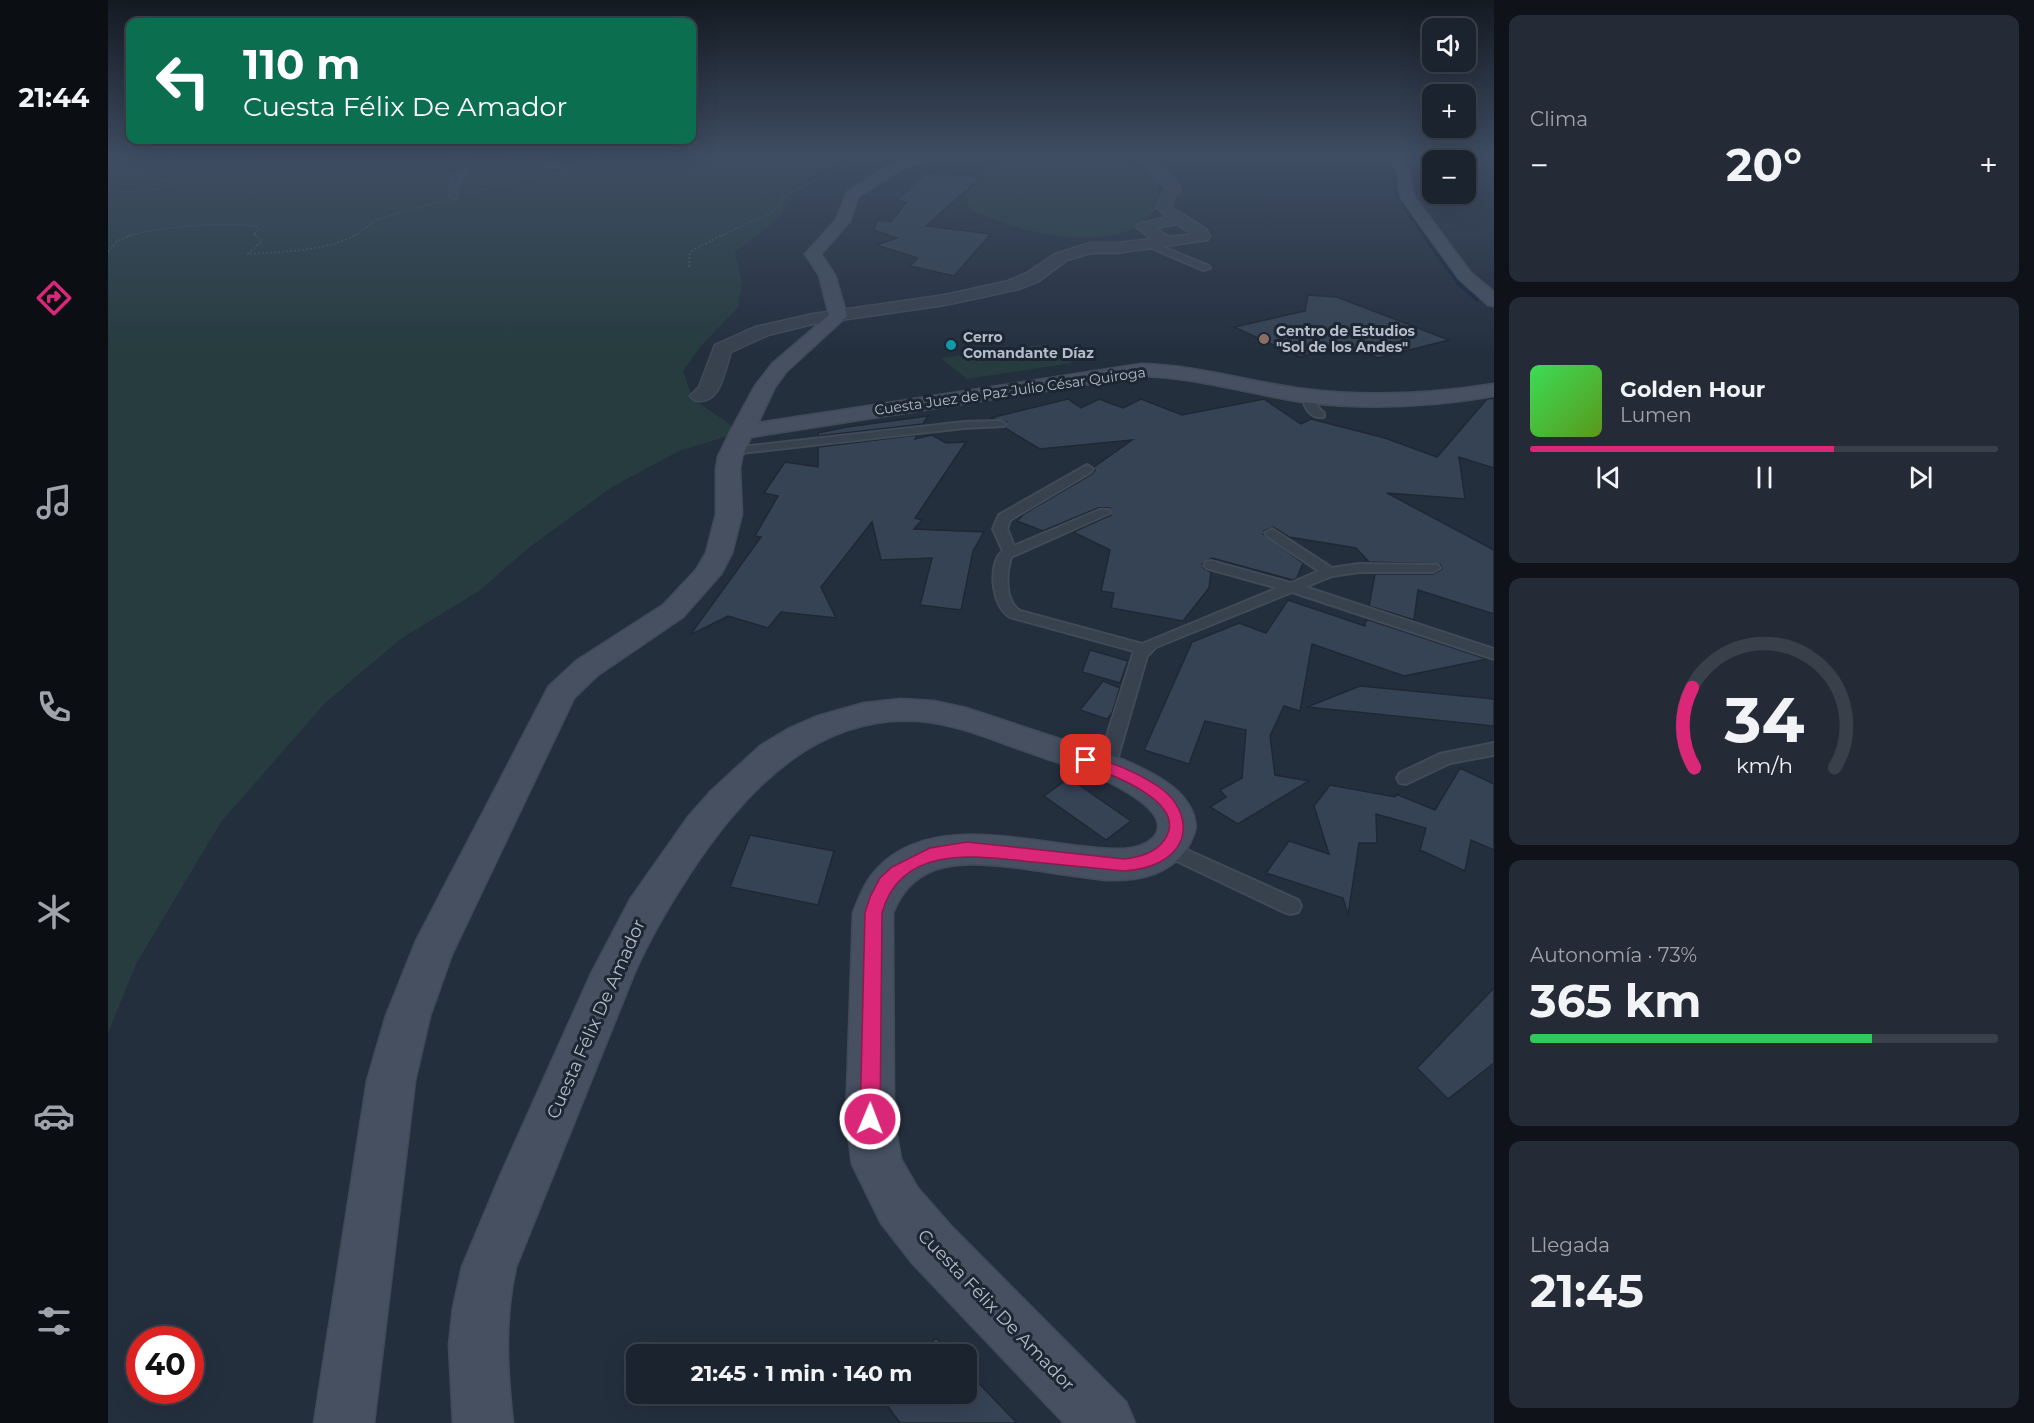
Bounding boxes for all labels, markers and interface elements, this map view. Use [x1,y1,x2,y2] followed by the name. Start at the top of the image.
[1422,18,1476,204] map controls
[1422,18,1476,72] button: sound
[243,38,360,90] text: 110 m
[144,42,222,120] icon: left
[19,81,89,114] text: 21:44
[1422,84,1476,138] button: +
[243,90,567,123] text: Cuesta Félix De Amador
[1530,107,1588,131] text: Clima
[1726,137,1802,192] text: 20°
[1530,145,1549,185] text: −
[1979,145,1998,185] text: +
[1422,150,1476,204] button: −
[33,277,75,319] icon: directions
[1276,322,1416,356] place label: Centro de Estudios "Sol de los Andes"
[963,328,1094,362] place label: Cerro Comandante Díaz
[1257,332,1271,346] marker: Centro de Estudios "Sol de los Andes"
[944,338,958,352] marker: Cerro Comandante Díaz
[873,363,1147,419] street label: Cuesta Juez de Paz Julio César Quiroga
[1620,376,1765,403] text: Golden Hour
[1620,403,1692,427] text: Lumen
[1592,461,1625,494] icon: previous
[1748,461,1781,494] icon: pause
[1904,461,1937,494] icon: next
[33,481,75,523] icon: music
[1723,683,1804,759] text: 34
[33,686,75,728] icon: phone
[1060,734,1111,785] pin
[1069,743,1102,776] icon: arrive
[1735,753,1793,779] text: km/h
[33,891,75,933] icon: climate
[542,916,650,1122] street label: Cuesta Félix De Amador
[1530,943,1697,967] text: Autonomía · 73%
[1530,973,1701,1028] text: 365 km
[838,1087,902,1151] position arrow
[33,1095,75,1137] icon: car
[913,1225,1079,1395] street label: Cuesta Félix De Amador
[1530,1233,1610,1257] text: Llegada
[1530,1263,1644,1318] text: 21:45
[33,1300,75,1342] icon: filters
[126,1326,204,1404] speed limit sign: 40
[691,1360,912,1387] text: 21:45 · 1 min · 140 m

